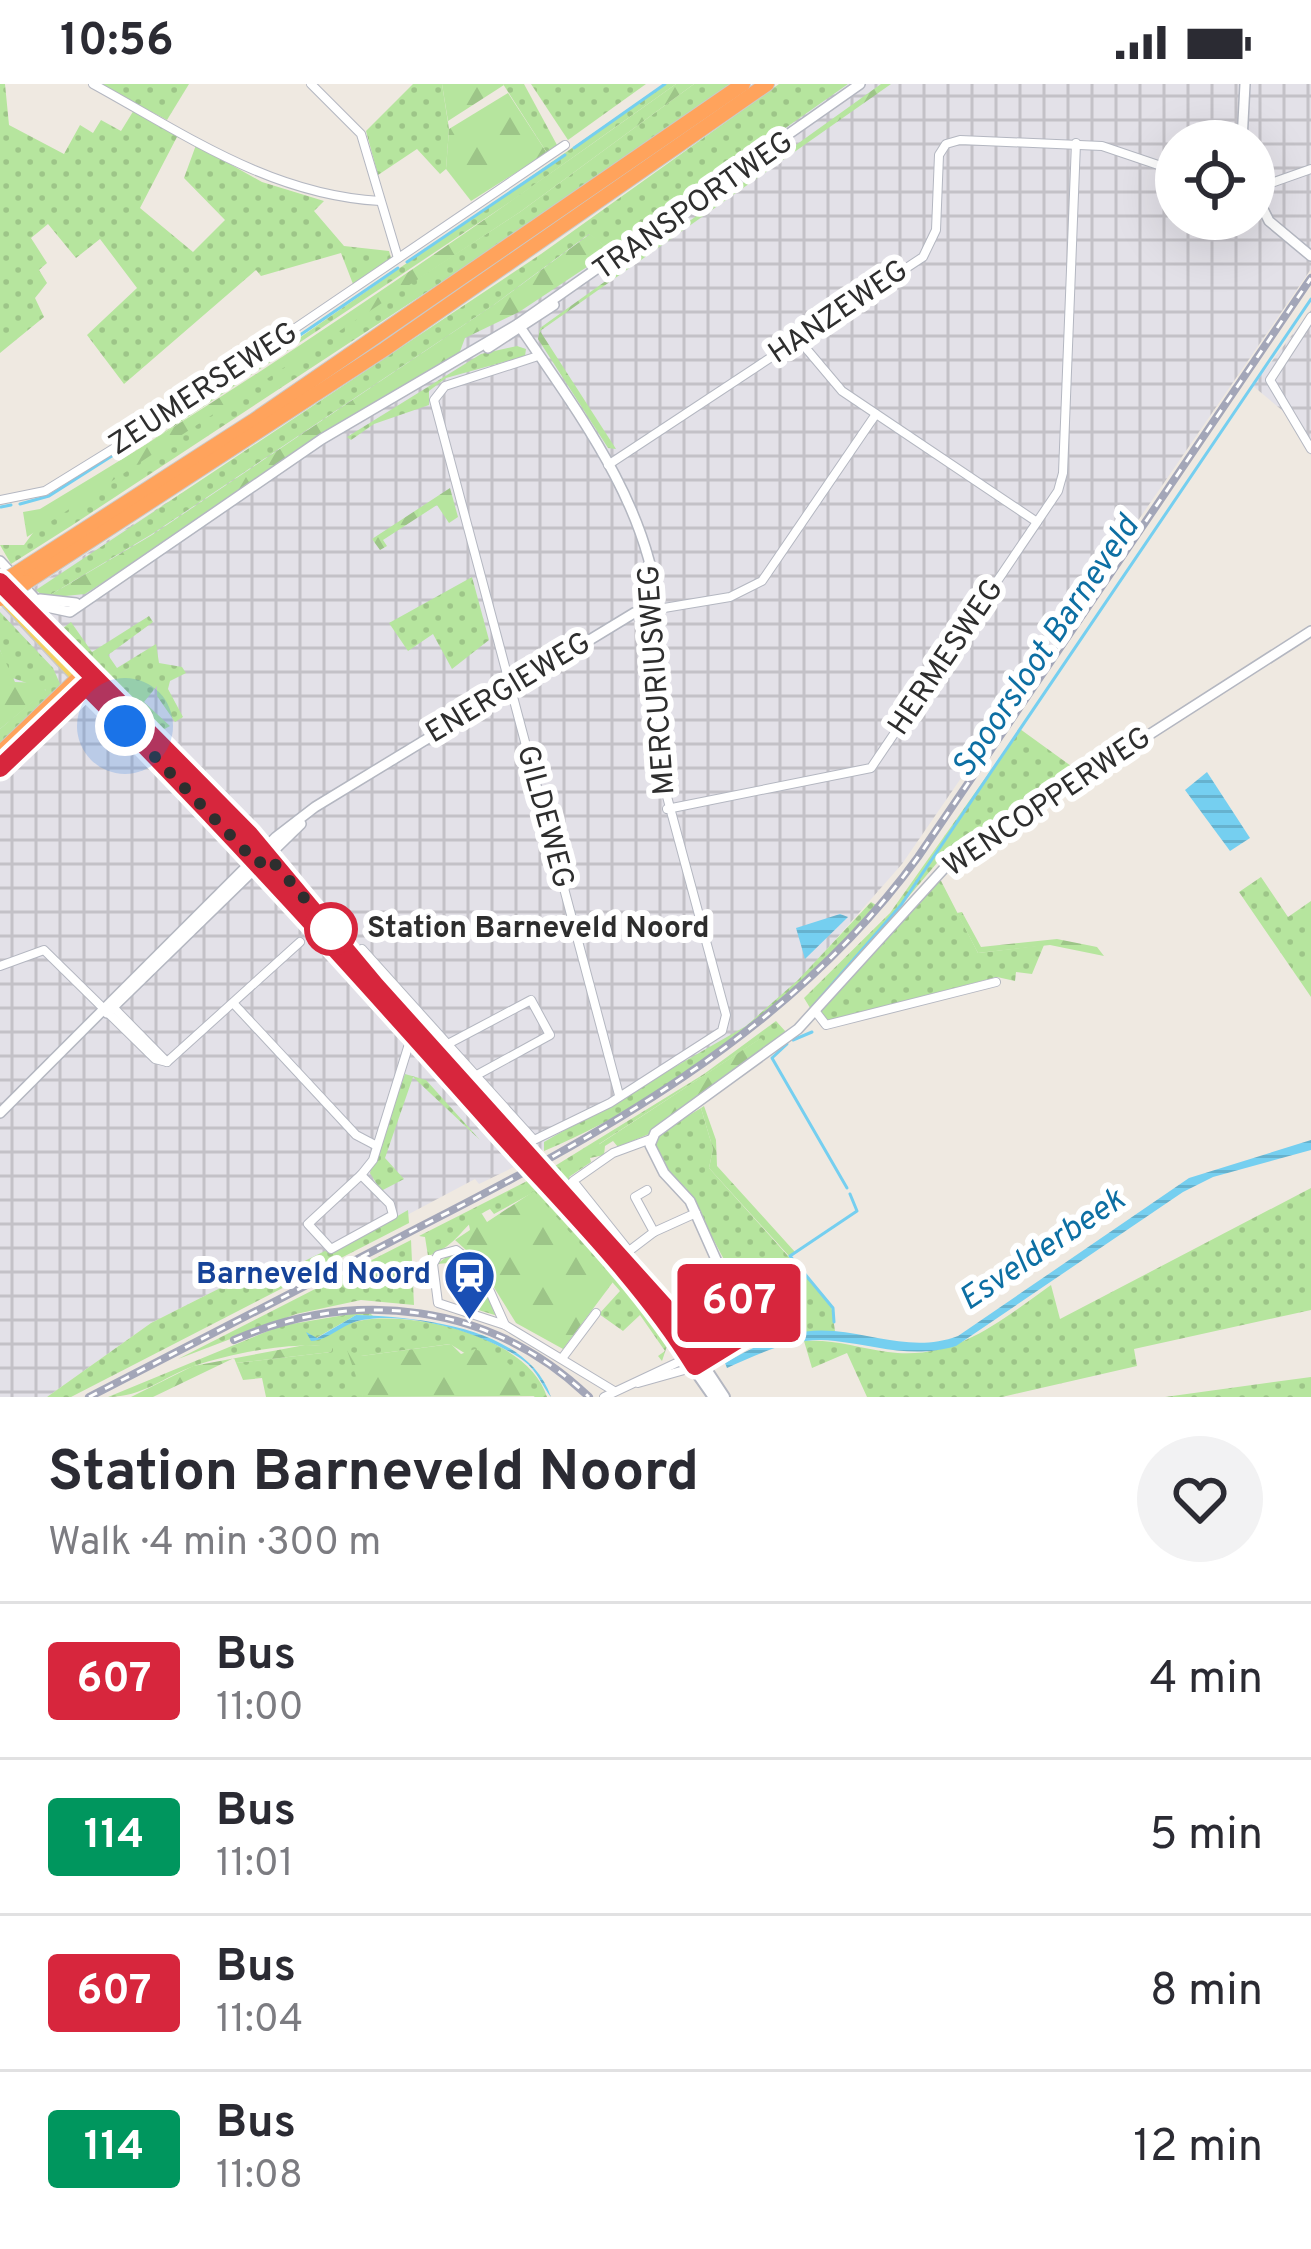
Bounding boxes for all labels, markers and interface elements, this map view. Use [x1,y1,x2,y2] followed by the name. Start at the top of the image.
[60,14,174,71] text: 10:56
[1155,120,1275,240] map controls
[1155,120,1275,240] button: locate
[587,124,801,290] street label: TRANSPORTWEG
[762,253,916,373] street label: HANZEWEG
[103,315,305,465] street label: ZEUMERSEWEG
[944,508,1151,787] water label: Spoorsloot Barneveld
[632,564,684,796] street label: MERCURIUSWEG
[881,573,1013,743] street label: HERMESWEG
[420,625,598,753] street label: ENERGIEWEG
[95,696,155,756] your location
[937,720,1159,886] street label: WENCOPPERWEG
[507,741,581,893] street label: GILDEWEG
[306,904,356,954] marker: Station Barneveld Noord
[367,911,710,948] place label: Station Barneveld Noord
[952,1179,1135,1322] water label: Esvelderbeek
[442,1247,498,1321] station icon: Barneveld Noord
[196,1257,431,1294] place label: Barneveld Noord
[670,1264,808,1342] line badge: 607
[701,1276,777,1329] text: 607
[1137,1436,1263,1562] button: heart
[48,1439,699,1511] text: Station Barneveld Noord
[48,1520,381,1569] text: Walk · 4 min · 300 m
[216,1628,296,1685] text: Bus
[1150,1652,1263,1709] text: 4 min
[76,1654,152,1707] text: 607
[216,1685,304,1734] text: 11:00
[216,1784,296,1841] text: Bus
[1150,1808,1263,1865] text: 5 min
[84,1810,144,1863] text: 114
[216,1841,293,1890] text: 11:01
[216,1940,296,1997] text: Bus
[1150,1964,1263,2021] text: 8 min
[76,1966,152,2019] text: 607
[216,1997,303,2046] text: 11:04
[216,2096,296,2153] text: Bus
[1133,2120,1263,2177] text: 12 min
[84,2122,144,2175] text: 114
[216,2153,303,2202] text: 11:08

